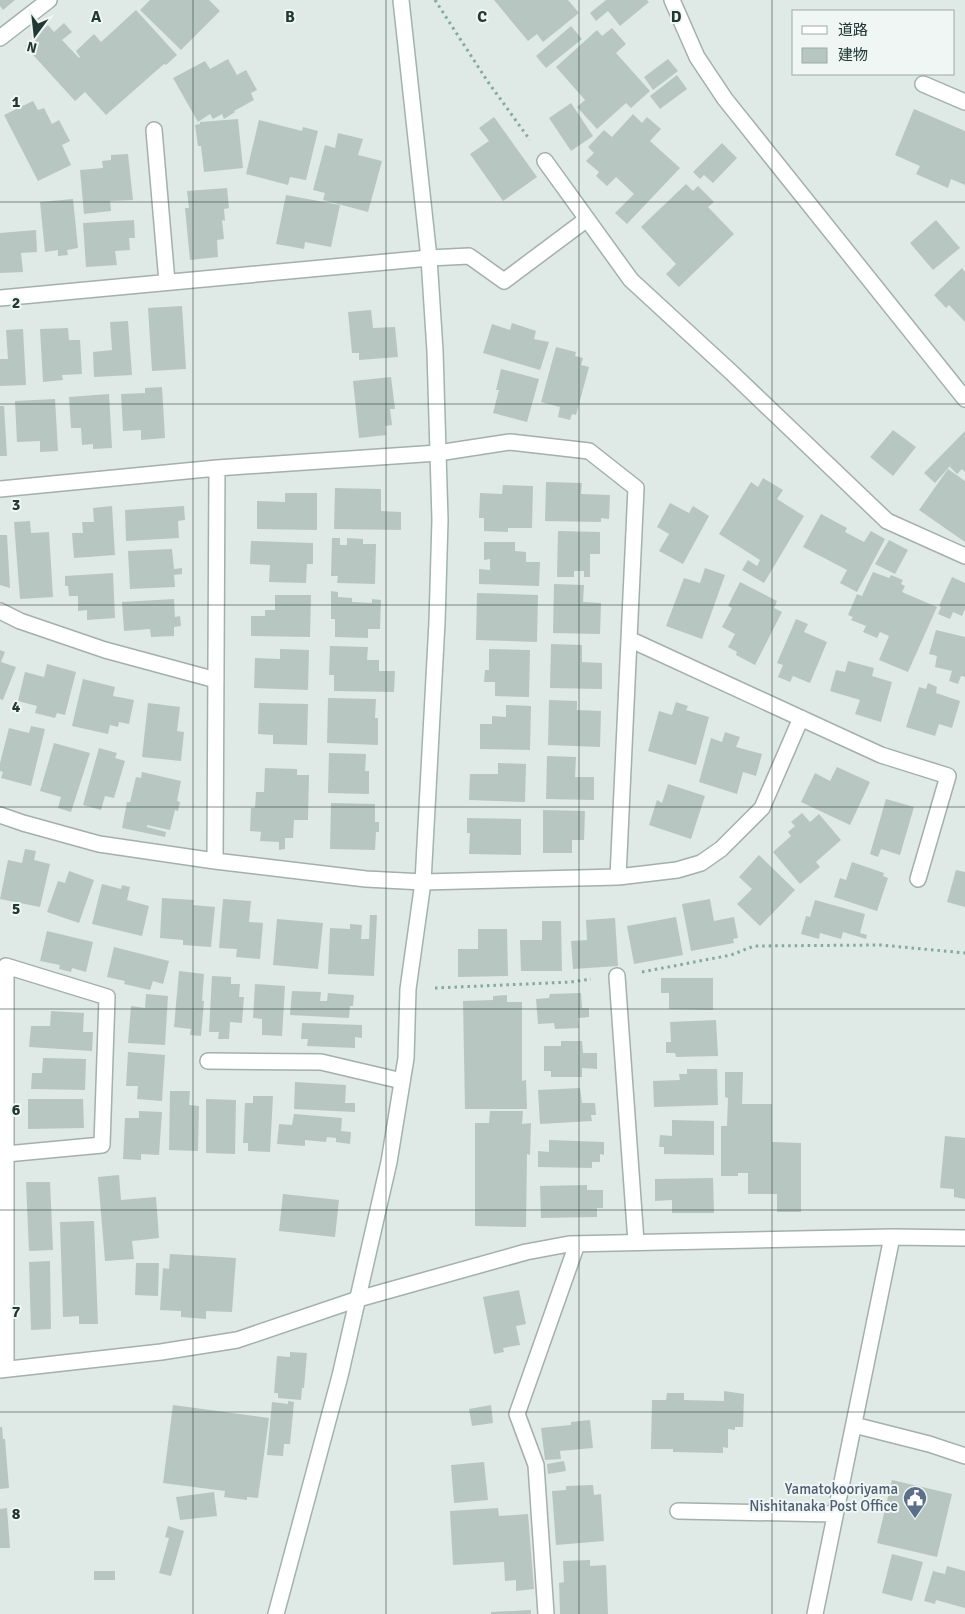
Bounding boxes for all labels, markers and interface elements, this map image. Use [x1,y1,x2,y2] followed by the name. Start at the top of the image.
[91,7,102,27] text: A
[285,7,295,27] text: B
[477,7,487,27] text: C
[671,7,682,27] text: D
[10,10,60,60] north arrow
[792,10,955,75] legend
[838,21,868,39] text: 道路
[25,38,39,57] text: N
[838,46,868,64] text: 建物
[12,92,21,112] text: 1
[12,293,20,313] text: 2
[12,495,20,515] text: 3
[12,697,21,717] text: 4
[12,899,20,919] text: 5
[12,1100,21,1120] text: 6
[12,1302,21,1322] text: 7
[749,1480,898,1515] place label: Yamatokooriyama Nishitanaka Post Office
[902,1485,928,1519] public building icon: Yamatokooriyama Nishitanaka Post Office
[12,1504,21,1524] text: 8

